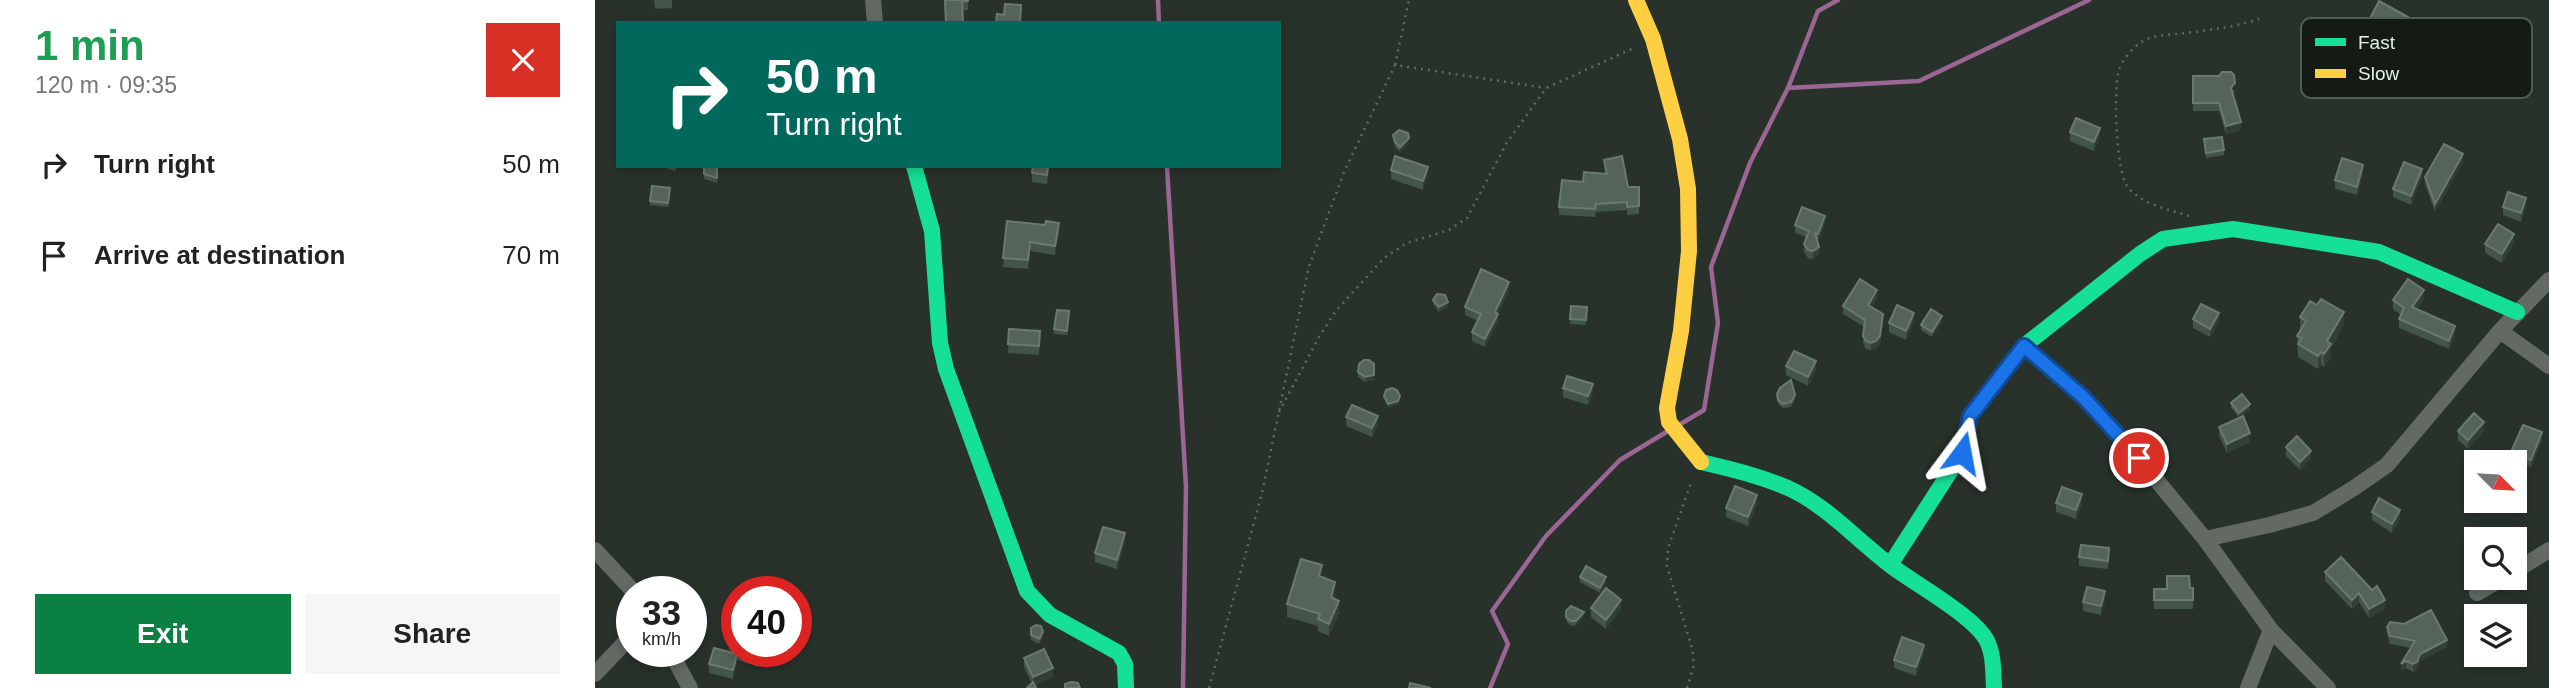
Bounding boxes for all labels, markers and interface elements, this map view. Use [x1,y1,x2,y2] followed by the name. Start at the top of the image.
[2301,18,2532,98] legend
[35,22,145,69] text: 1 min
[486,23,560,97] button: close
[2358,32,2396,53] text: Fast
[651,49,742,140] icon: right
[766,49,878,103] text: 50 m
[2358,63,2399,84] text: Slow
[35,72,177,98] text: 120 m · 09:35
[766,106,902,142] text: Turn right
[35,146,73,184] icon: right
[94,149,215,179] text: Turn right
[502,149,560,179] text: 50 m
[35,237,73,275] icon: arrive
[94,240,345,270] text: Arrive at destination
[502,240,560,270] text: 70 m
[1925,416,1999,490] position arrow
[2109,428,2169,488] pin
[2120,439,2158,477] icon: arrive
[2464,450,2527,513] north arrow
[2464,450,2527,667] map controls
[2464,527,2527,590] button: search
[721,576,812,667] speed limit sign: 40
[642,593,681,632] text: 33
[35,594,291,674] button: Exit
[305,594,560,674] button: Share
[2464,604,2527,667] button: layers
[642,629,681,649] text: km/h

